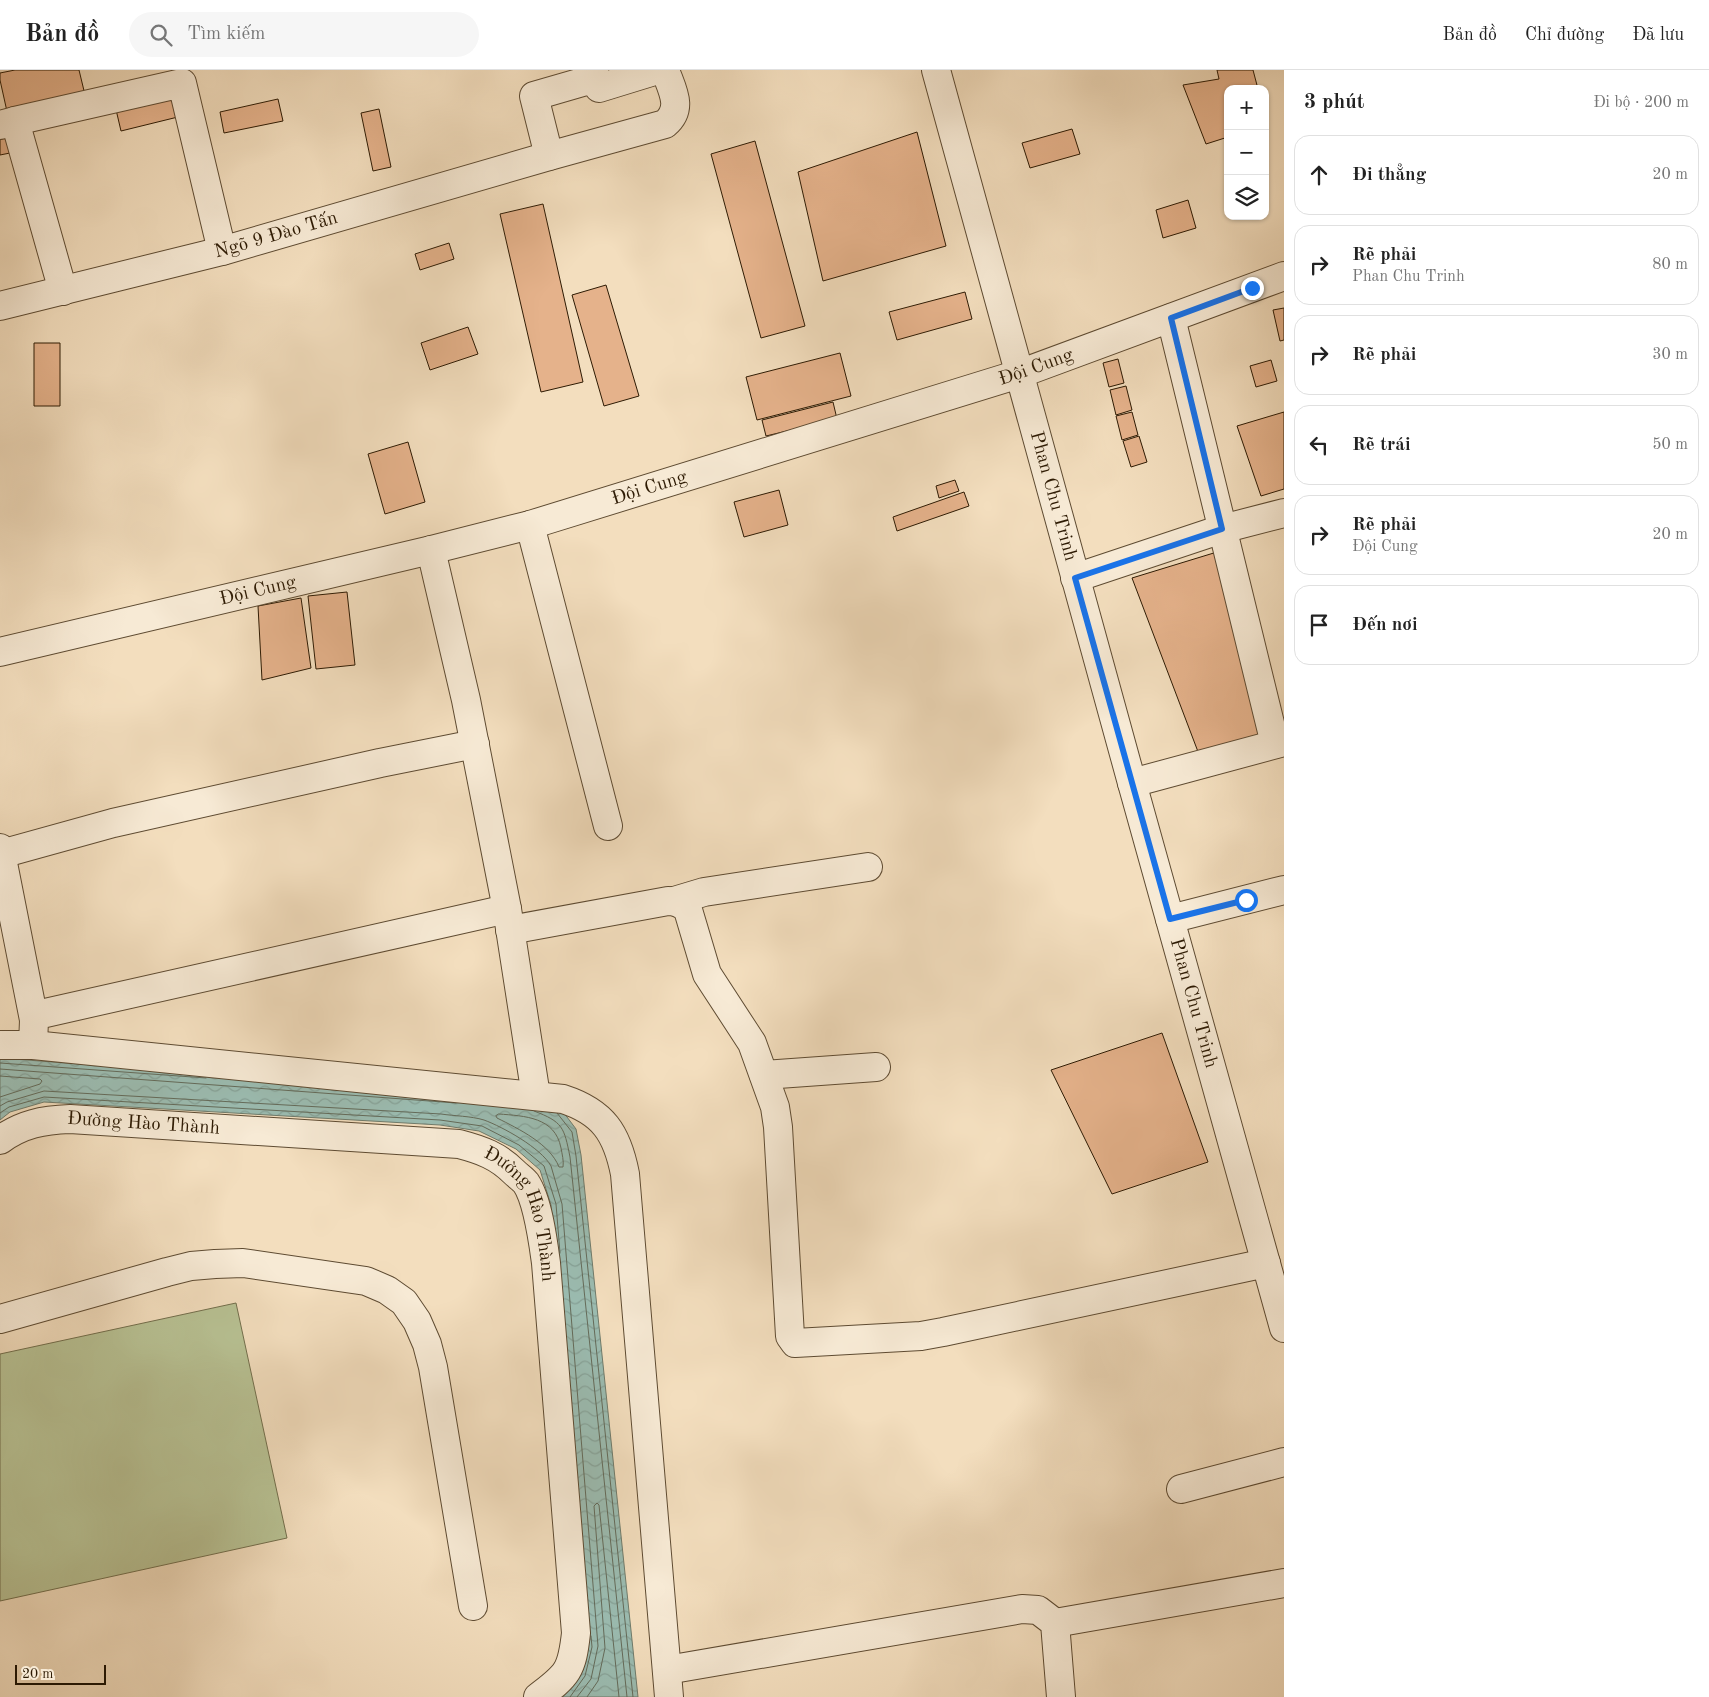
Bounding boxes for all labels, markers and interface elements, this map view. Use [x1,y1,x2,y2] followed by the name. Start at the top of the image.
[129,12,479,57] search box
[147,21,175,49] icon: search
[25,23,99,47] text: Bản đồ
[187,25,265,44] text: Tìm kiếm
[1443,26,1497,44] text: Bản đồ
[1525,26,1604,44] text: Chỉ đường
[1632,26,1684,44] text: Đã lưu
[1224,85,1269,220] map controls
[1224,85,1269,130] button: +
[1304,92,1364,113] text: 3 phút
[1593,95,1689,111] text: Đi bộ · 200 m
[1224,130,1269,175] button: −
[1305,161,1333,189] icon: ahead
[1352,166,1426,185] text: Đi thẳng
[1652,167,1688,183] text: 20 m
[1224,175,1269,220] button: layers
[213,208,340,262] street label: Ngõ 9 Đào Tấn
[1352,246,1416,265] text: Rẽ phải
[1305,251,1333,279] icon: right
[1652,257,1688,273] text: 80 m
[1352,269,1465,285] text: Phan Chu Trinh
[1241,277,1264,300] route end
[1305,341,1333,369] icon: right
[996,345,1077,389] street label: Đội Cung
[1352,346,1416,365] text: Rẽ phải
[1652,347,1688,363] text: 30 m
[1026,429,1080,563] street label: Phan Chu Trinh
[1305,431,1333,459] icon: left
[1352,436,1411,455] text: Rẽ trái
[1652,437,1688,453] text: 50 m
[609,467,690,509] street label: Đội Cung
[1352,516,1416,535] text: Rẽ phải
[1305,521,1333,549] icon: right
[1652,527,1688,543] text: 20 m
[1352,539,1418,555] text: Đội Cung
[218,573,299,609] street label: Đội Cung
[1305,611,1333,639] icon: arrive
[1352,616,1418,635] text: Đến nơi
[1235,889,1258,912] route start
[1166,936,1221,1070] street label: Phan Chu Trinh
[67,1109,221,1138] street label: Đường Hào Thành
[481,1144,557,1282] street label: Đường Hào Thành
[15,1662,106,1685] scale bar
[22,1667,53,1681] text: 20 m

